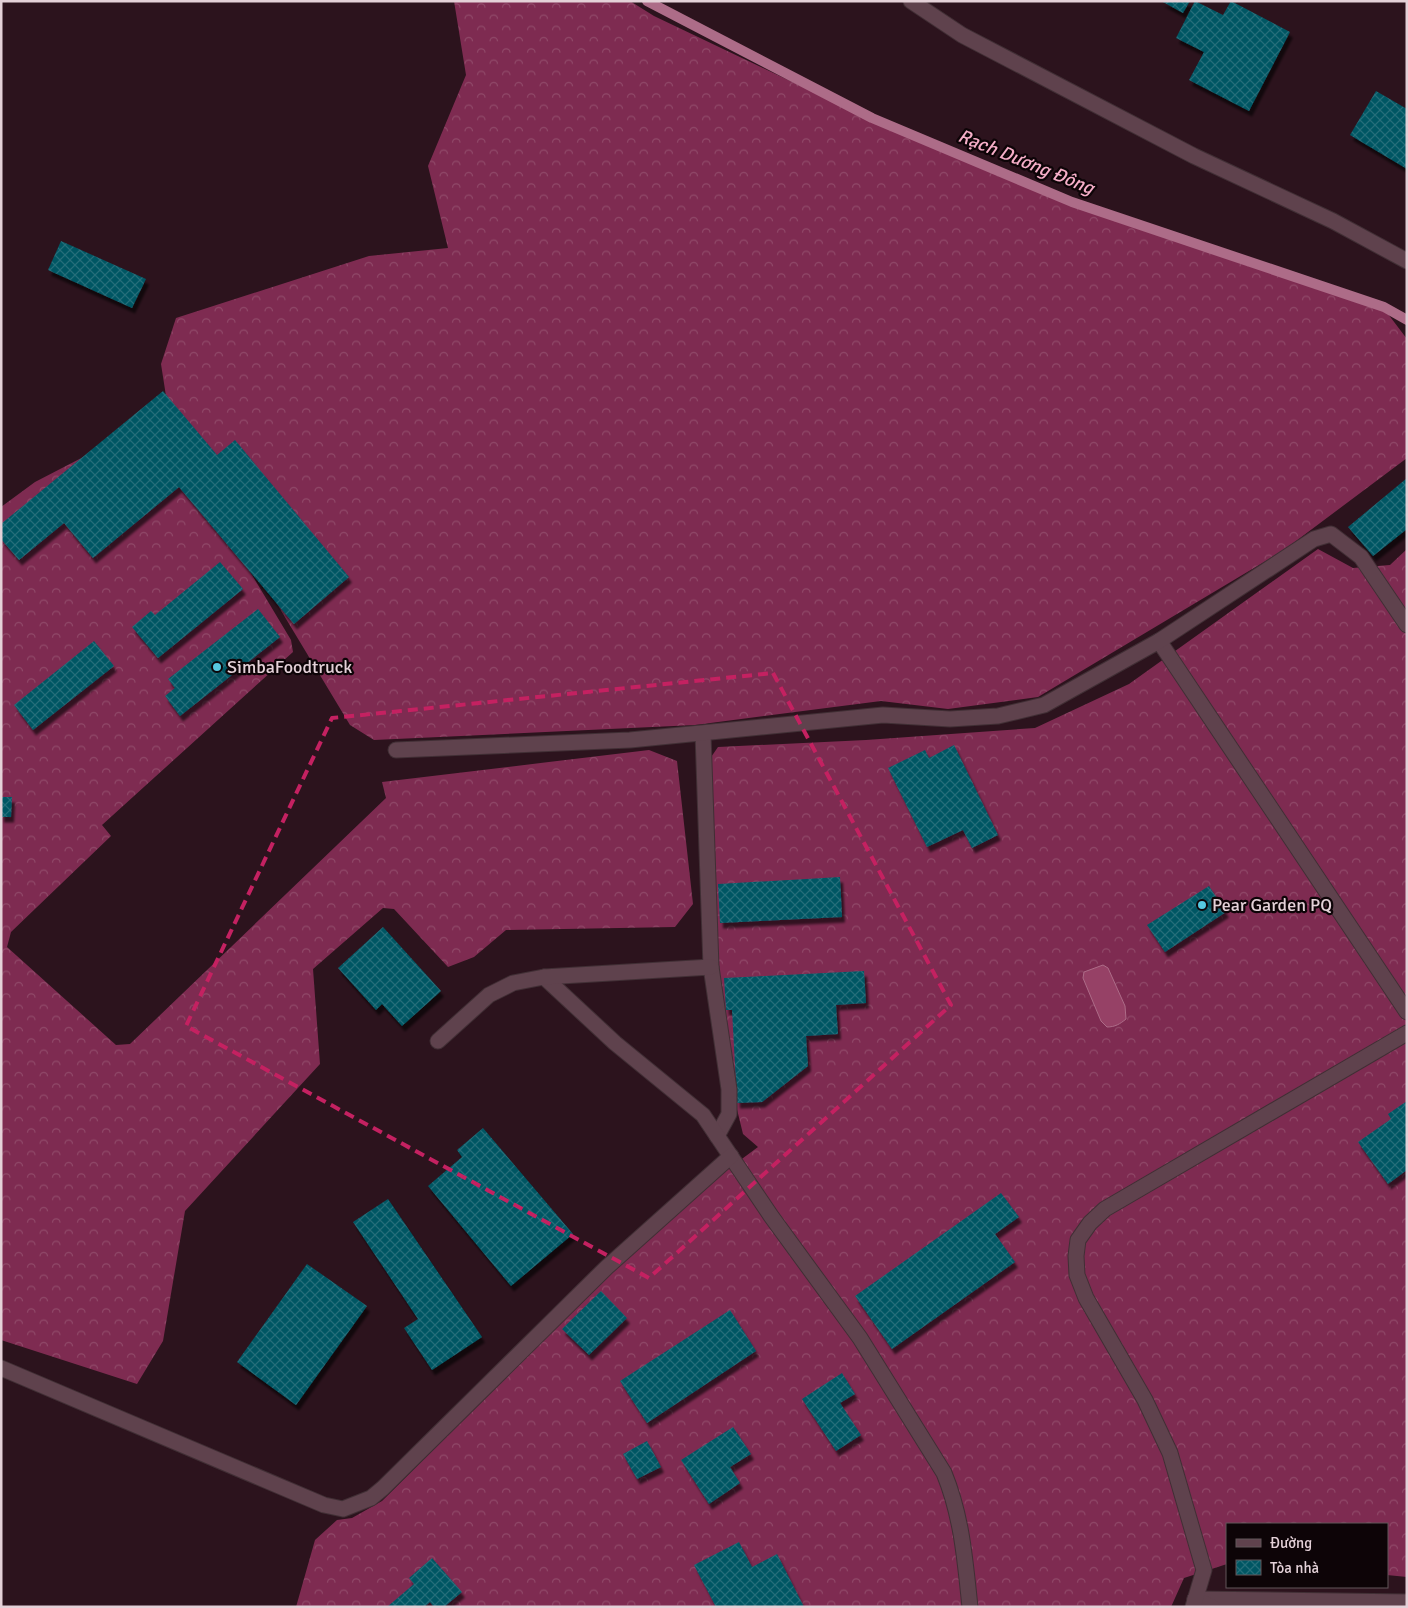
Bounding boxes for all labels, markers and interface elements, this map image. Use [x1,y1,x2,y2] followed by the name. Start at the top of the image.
[955,124,1099,201] water label: Rạch Dương Đông
[227,656,352,678] place label: SimbaFoodtruck
[211,661,223,673] marker: SimbaFoodtruck
[1212,894,1332,916] place label: Pear Garden PQ
[1196,899,1208,911] marker: Pear Garden PQ
[1226,1523,1388,1588] legend
[1270,1534,1312,1552] text: Đường
[1270,1559,1319,1577] text: Tòa nhà

